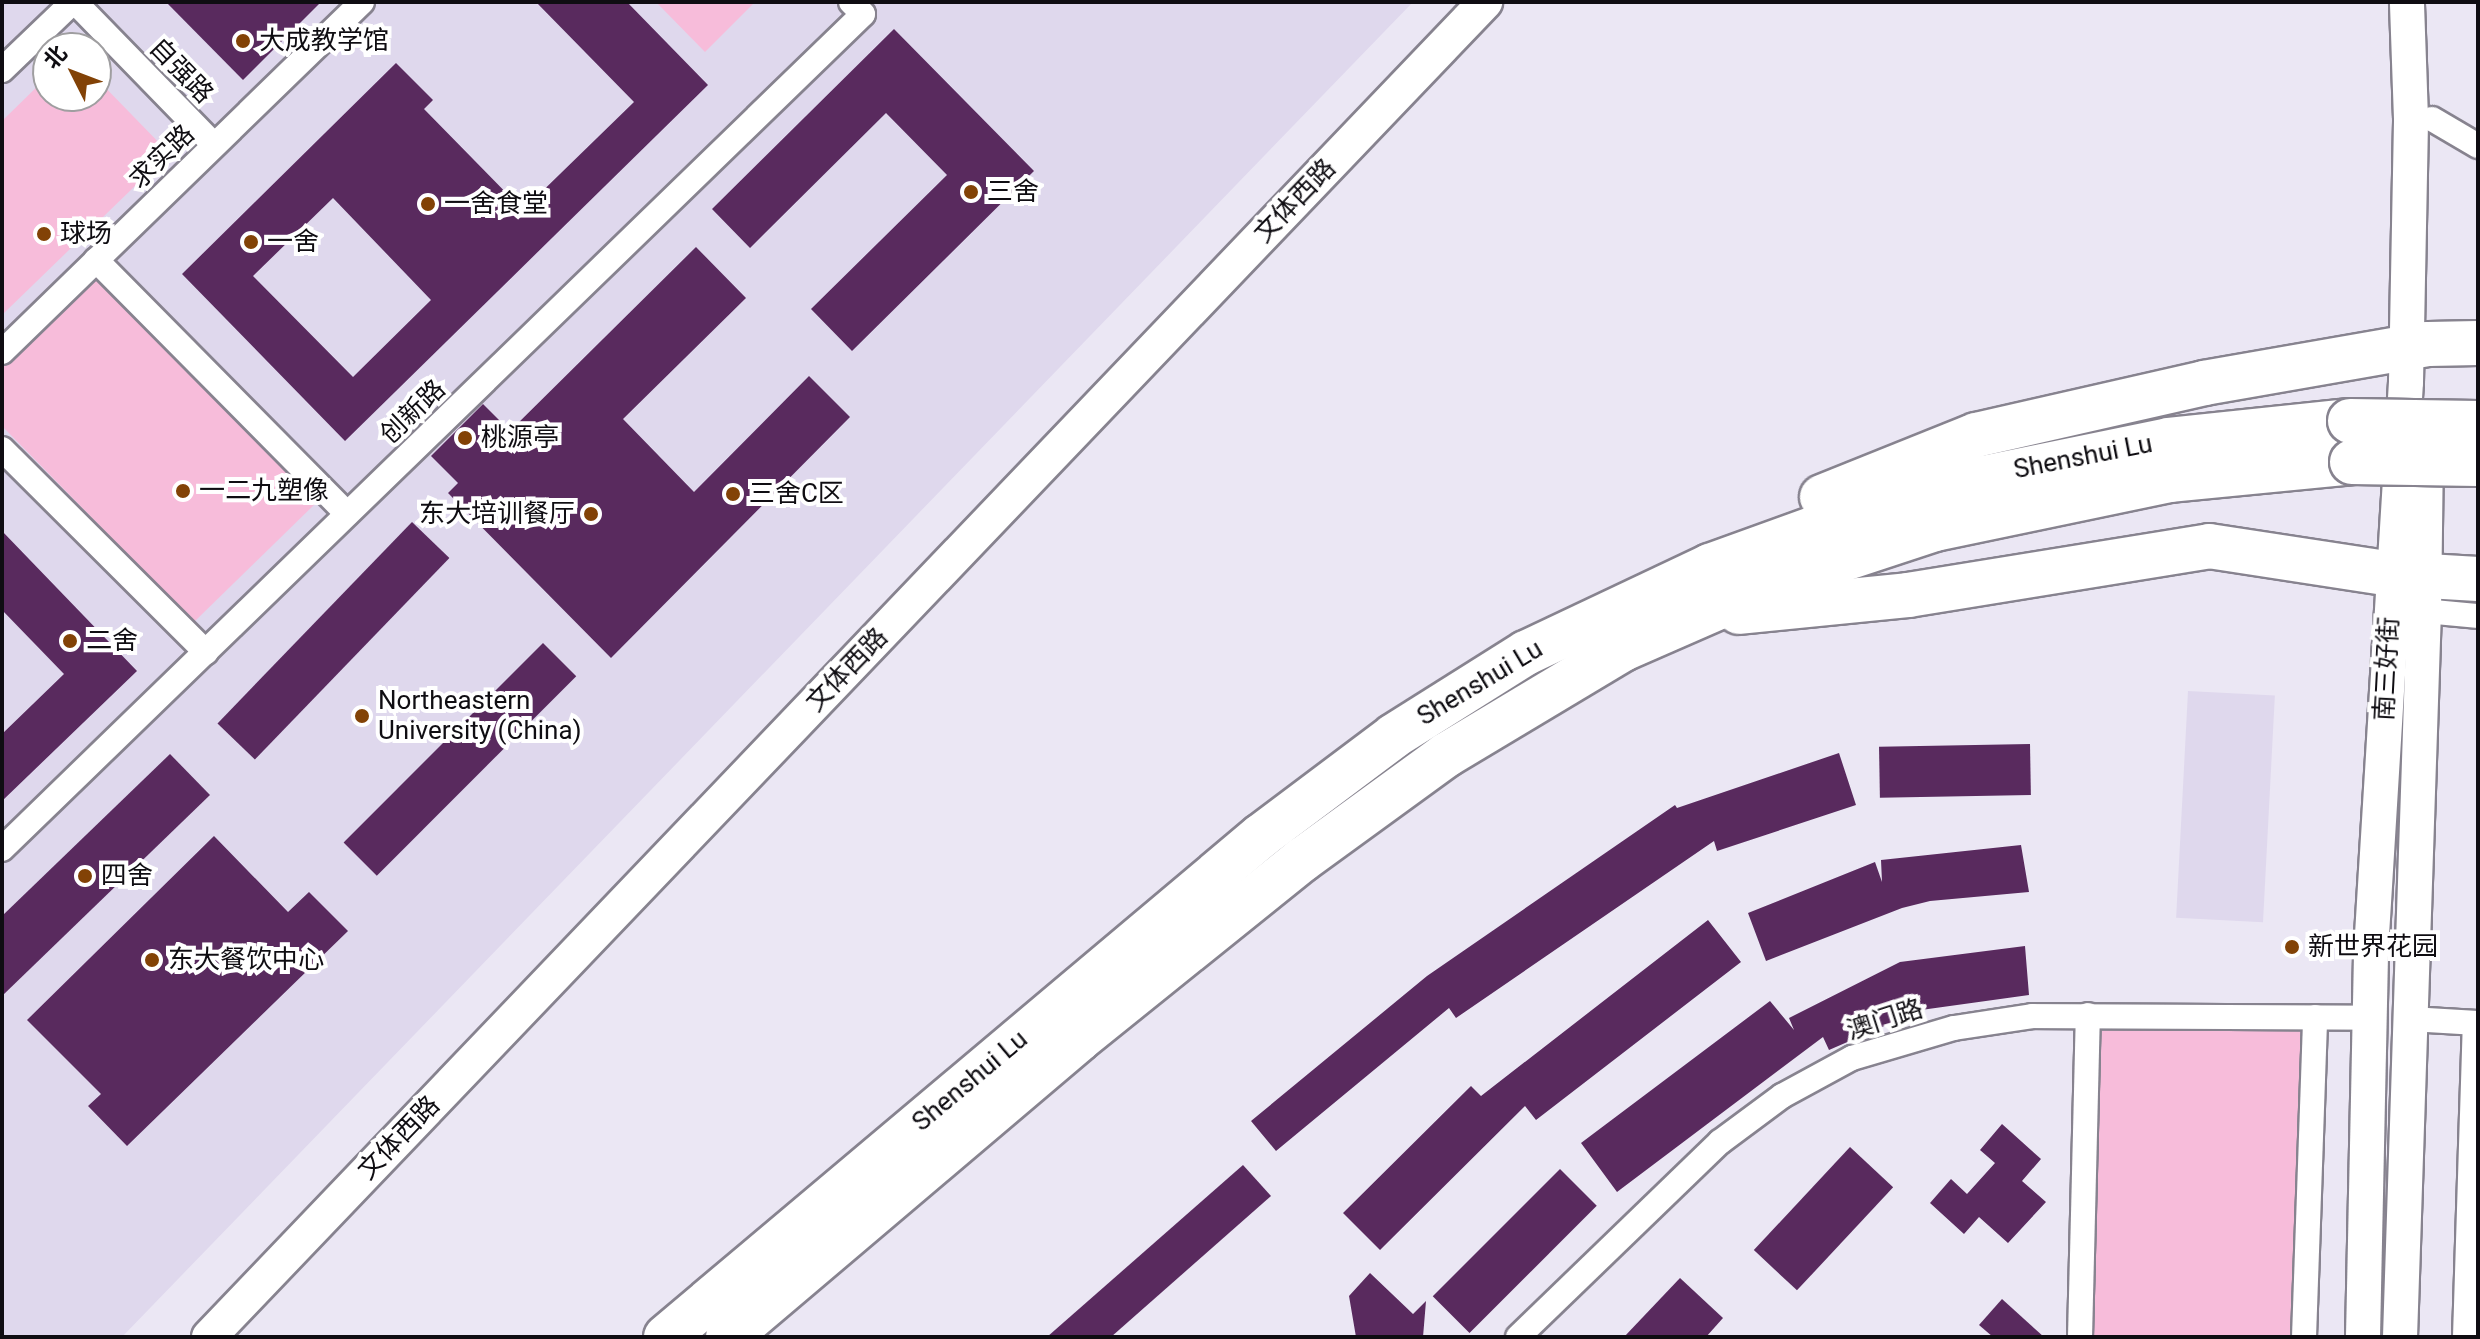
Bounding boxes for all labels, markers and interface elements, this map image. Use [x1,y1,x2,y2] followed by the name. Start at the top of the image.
[259,25,389,57] place label: 大成教学馆
[32,32,112,112] north arrow
[143,32,219,110] street label: 自强路
[234,32,252,50] marker: 大成教学馆
[39,40,72,73] text: 北
[123,119,201,195] street label: 求实路
[1248,153,1342,249] street label: 文体西路
[987,176,1039,208] place label: 三舍
[962,183,980,201] marker: 三舍
[444,188,548,220] place label: 一舍食堂
[419,195,437,213] marker: 一舍食堂
[60,218,112,250] place label: 球场
[35,225,53,243] marker: 球场
[267,226,319,258] place label: 一舍
[242,233,260,251] marker: 一舍
[374,374,452,450] street label: 创新路
[481,422,559,454] place label: 桃源亭
[2011,428,2155,486] street label: Shenshui Lu
[456,429,474,447] marker: 桃源亭
[199,475,329,507] place label: 一二九塑像
[749,478,844,510] place label: 三舍C区
[174,482,192,500] marker: 一二九塑像
[724,485,742,503] marker: 三舍C区
[419,498,575,530] place label: 东大培训餐厅
[582,505,600,523] marker: 东大培训餐厅
[2369,616,2405,722] street label: 南三好街
[800,622,894,718] street label: 文体西路
[86,625,138,657] place label: 二舍
[61,632,79,650] marker: 二舍
[1412,633,1548,733] street label: Shenshui Lu
[378,685,582,746] place label: Northeastern University (China)
[353,707,371,725] marker: Northeastern University (China)
[101,860,153,892] place label: 四舍
[76,867,94,885] marker: 四舍
[2308,931,2438,963] place label: 新世界花园
[2283,938,2301,956] marker: 新世界花园
[168,944,324,976] place label: 东大餐饮中心
[143,951,161,969] marker: 东大餐饮中心
[1843,993,1927,1047] street label: 澳门路
[906,1024,1034,1138] street label: Shenshui Lu
[352,1090,446,1186] street label: 文体西路

